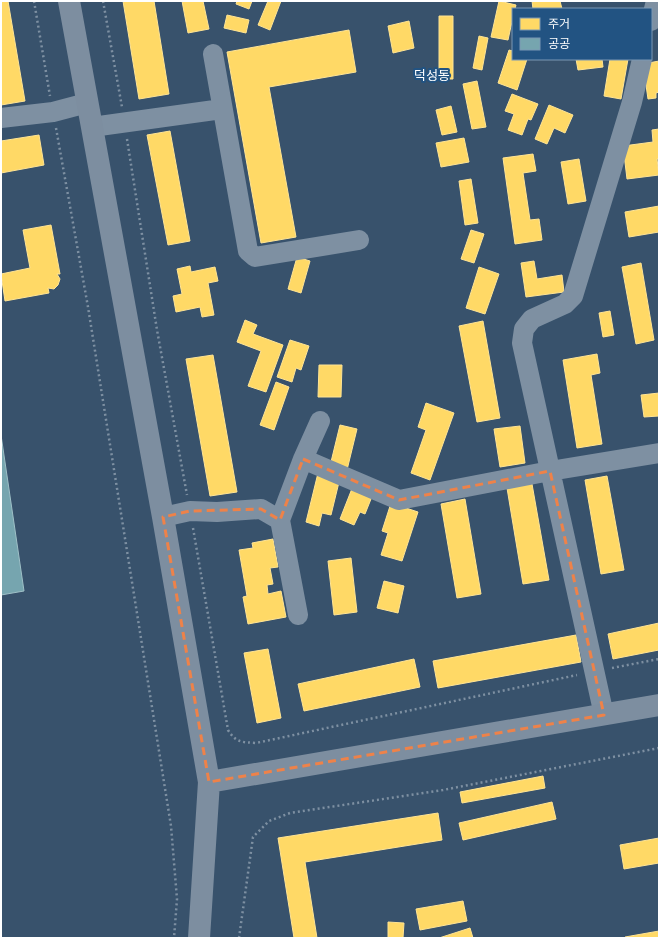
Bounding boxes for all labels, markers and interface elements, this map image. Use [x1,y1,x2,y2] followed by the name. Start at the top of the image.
[512,8,652,60] legend
[548,15,570,32] text: 주거
[548,35,570,52] text: 공공
[414,66,450,84] district label: 덕성동

